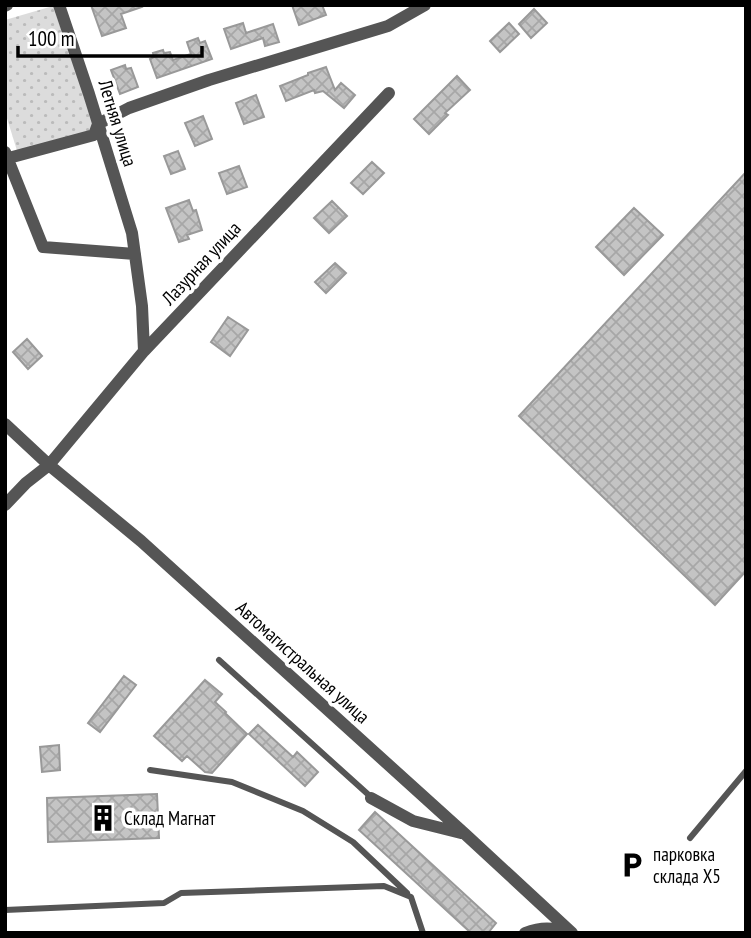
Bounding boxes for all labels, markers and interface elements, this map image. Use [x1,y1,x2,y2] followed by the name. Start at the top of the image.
[18,14,201,58] scale bar
[28,25,74,52] text: 100 m
[93,76,143,169] street label: Летняя улица
[156,216,246,310] street label: Лазурная улица
[231,596,375,728] street label: Автомагистральная улица
[88,803,118,833] building icon: Склад Магнат
[124,806,216,830] place label: Склад Магнат
[653,842,721,888] place label: парковка склада X5
[617,850,647,880] parking icon: парковка склада X5

